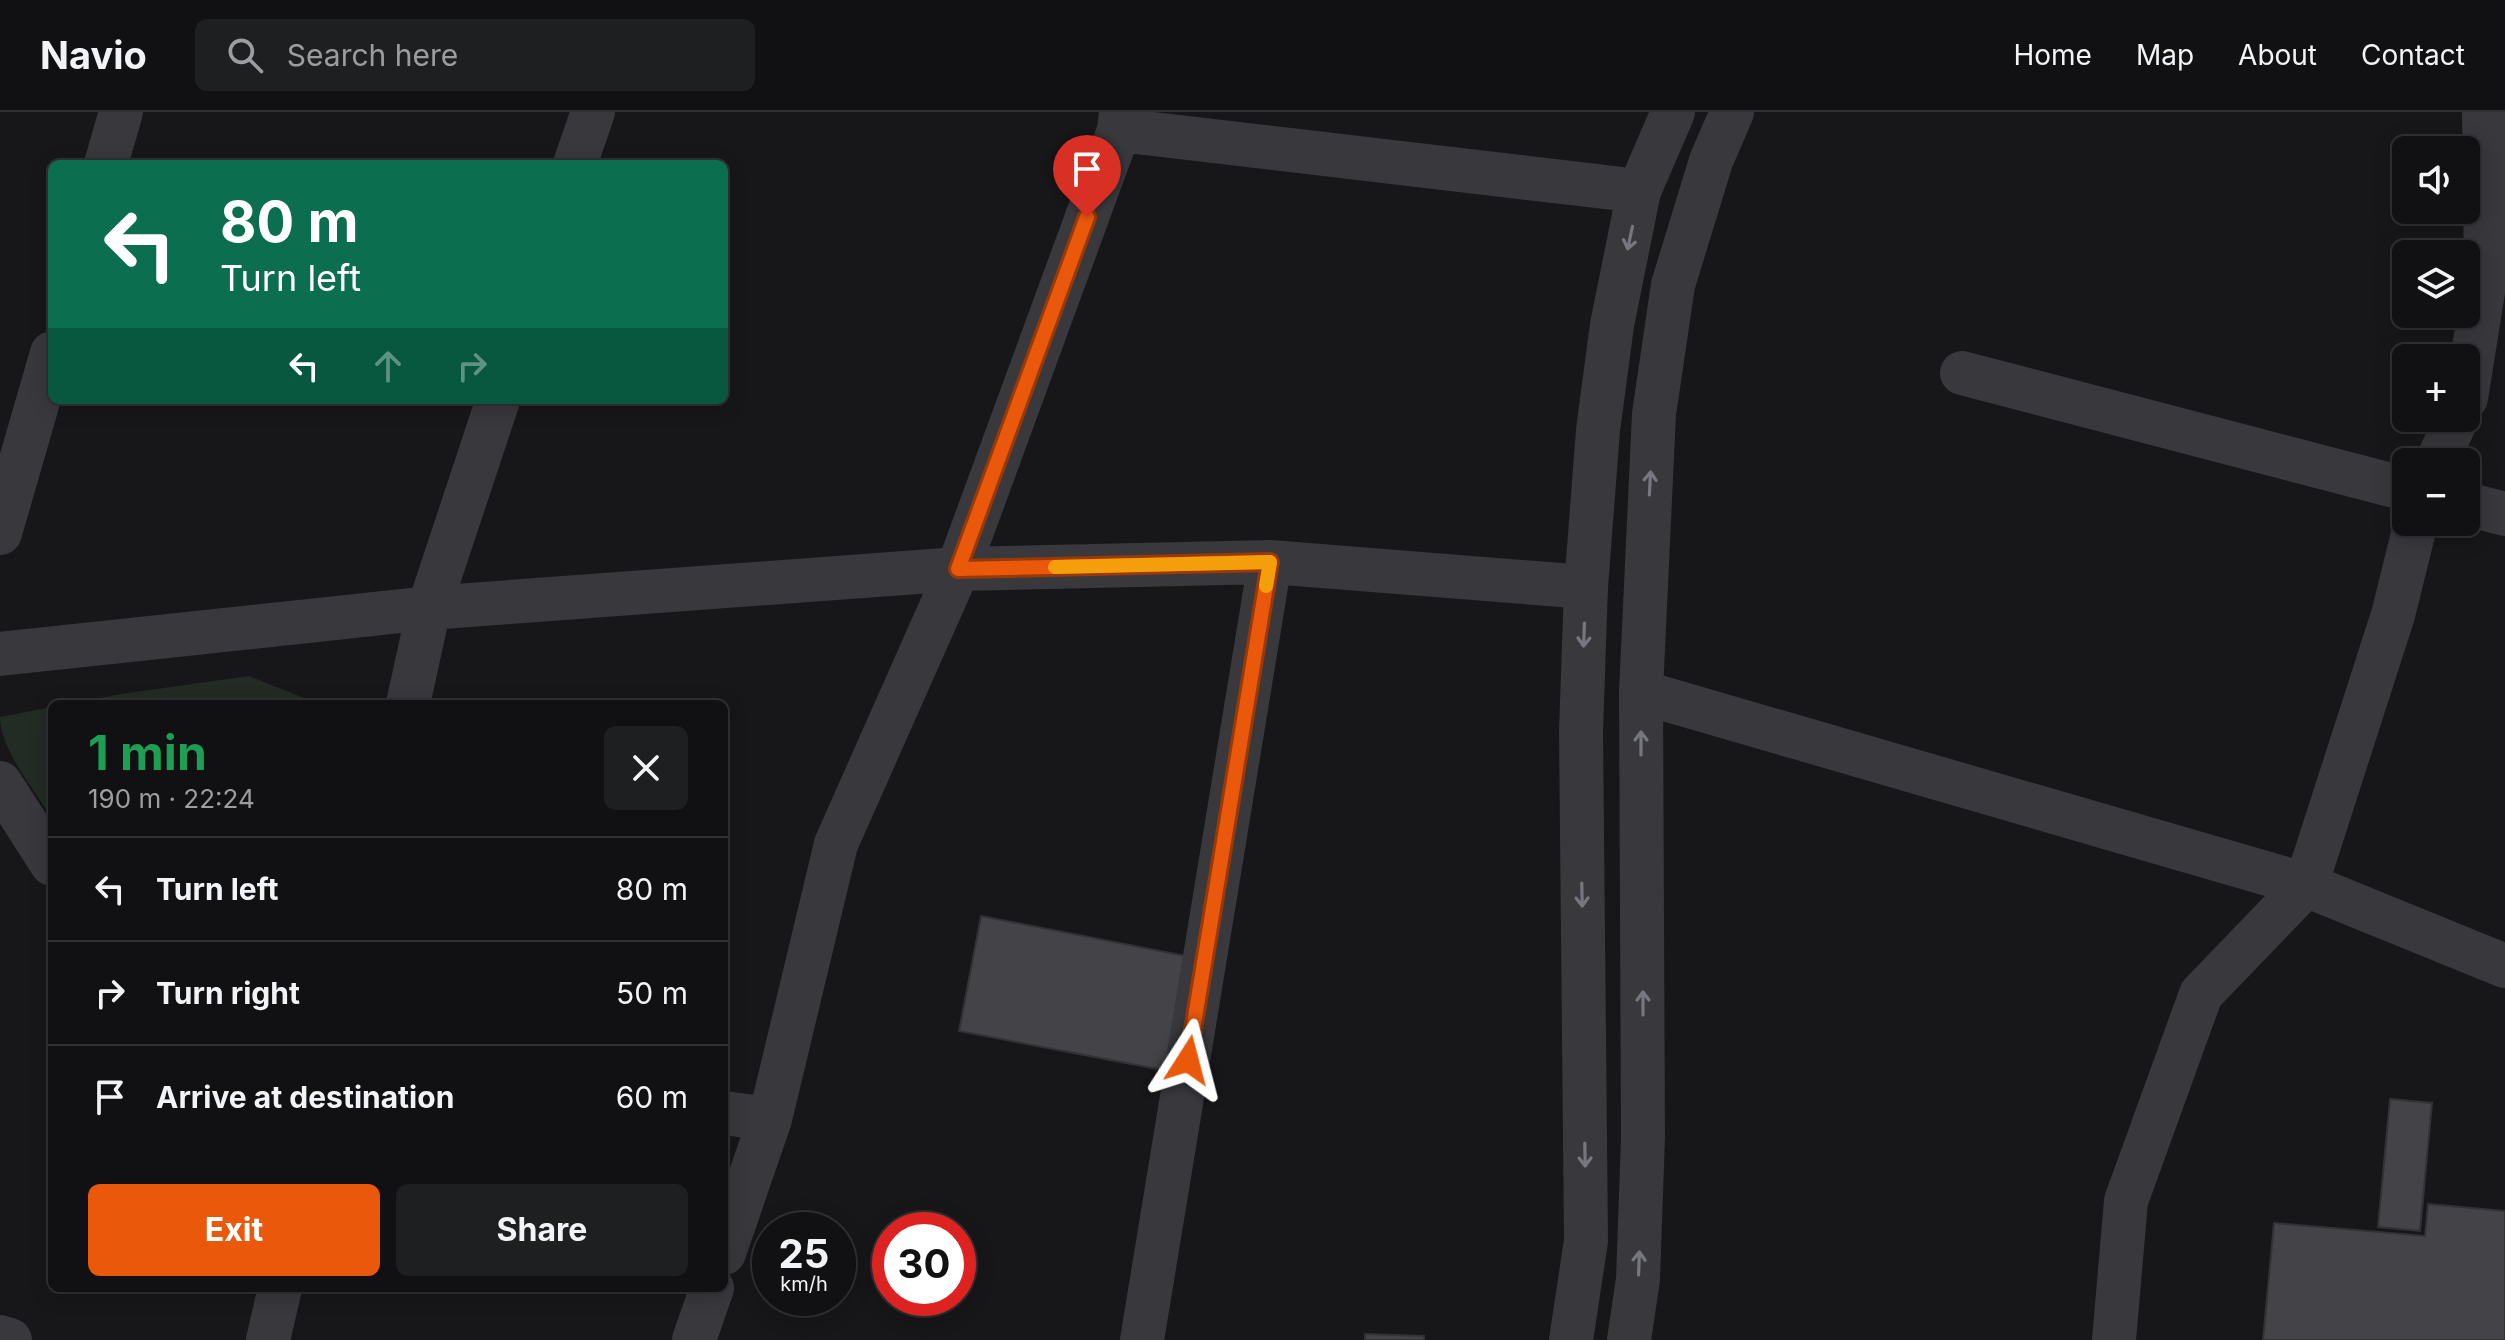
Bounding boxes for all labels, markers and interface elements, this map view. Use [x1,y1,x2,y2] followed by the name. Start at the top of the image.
[195,19,755,91] search box
[40,32,147,78] text: Navio
[223,33,267,77] icon: search
[287,37,458,73] text: Search here
[2013,38,2092,72] text: Home
[2136,38,2194,72] text: Map
[2238,38,2317,72] text: About
[2361,38,2465,72] text: Contact
[1053,135,1121,217] pin
[2392,136,2480,536] map controls
[2392,136,2480,224] button: sound
[1065,147,1109,191] icon: arrive
[220,188,359,256] text: 80 m
[88,192,192,296] icon: left
[1621,225,1636,250] one-way arrow
[2392,240,2480,328] button: layers
[220,256,361,300] text: Turn left
[282,344,326,388] icon: left
[366,344,410,388] icon: ahead
[450,344,494,388] icon: right
[2392,344,2480,432] button: +
[2392,448,2480,536] button: −
[1643,470,1658,497] one-way arrow
[1577,621,1592,648] one-way arrow
[88,723,207,782] text: 1 min
[604,726,688,810] button: close
[1634,730,1649,757] one-way arrow
[88,783,255,814] text: 190 m · 22:24
[88,867,132,911] icon: left
[156,871,278,907] text: Turn left
[616,871,688,907] text: 80 m
[1575,881,1590,908] one-way arrow
[88,971,132,1015] icon: right
[156,975,300,1011] text: Turn right
[616,975,688,1011] text: 50 m
[1635,990,1651,1017] one-way arrow
[1146,1018,1230,1102] position arrow
[88,1075,132,1119] icon: arrive
[156,1079,454,1115] text: Arrive at destination
[616,1079,688,1115] text: 60 m
[1577,1141,1593,1168] one-way arrow
[88,1184,380,1276] button: Exit
[396,1184,688,1276] button: Share
[872,1212,976,1316] speed limit sign: 30
[779,1229,829,1278] text: 25
[1631,1250,1647,1277] one-way arrow
[780,1272,828,1296] text: km/h

